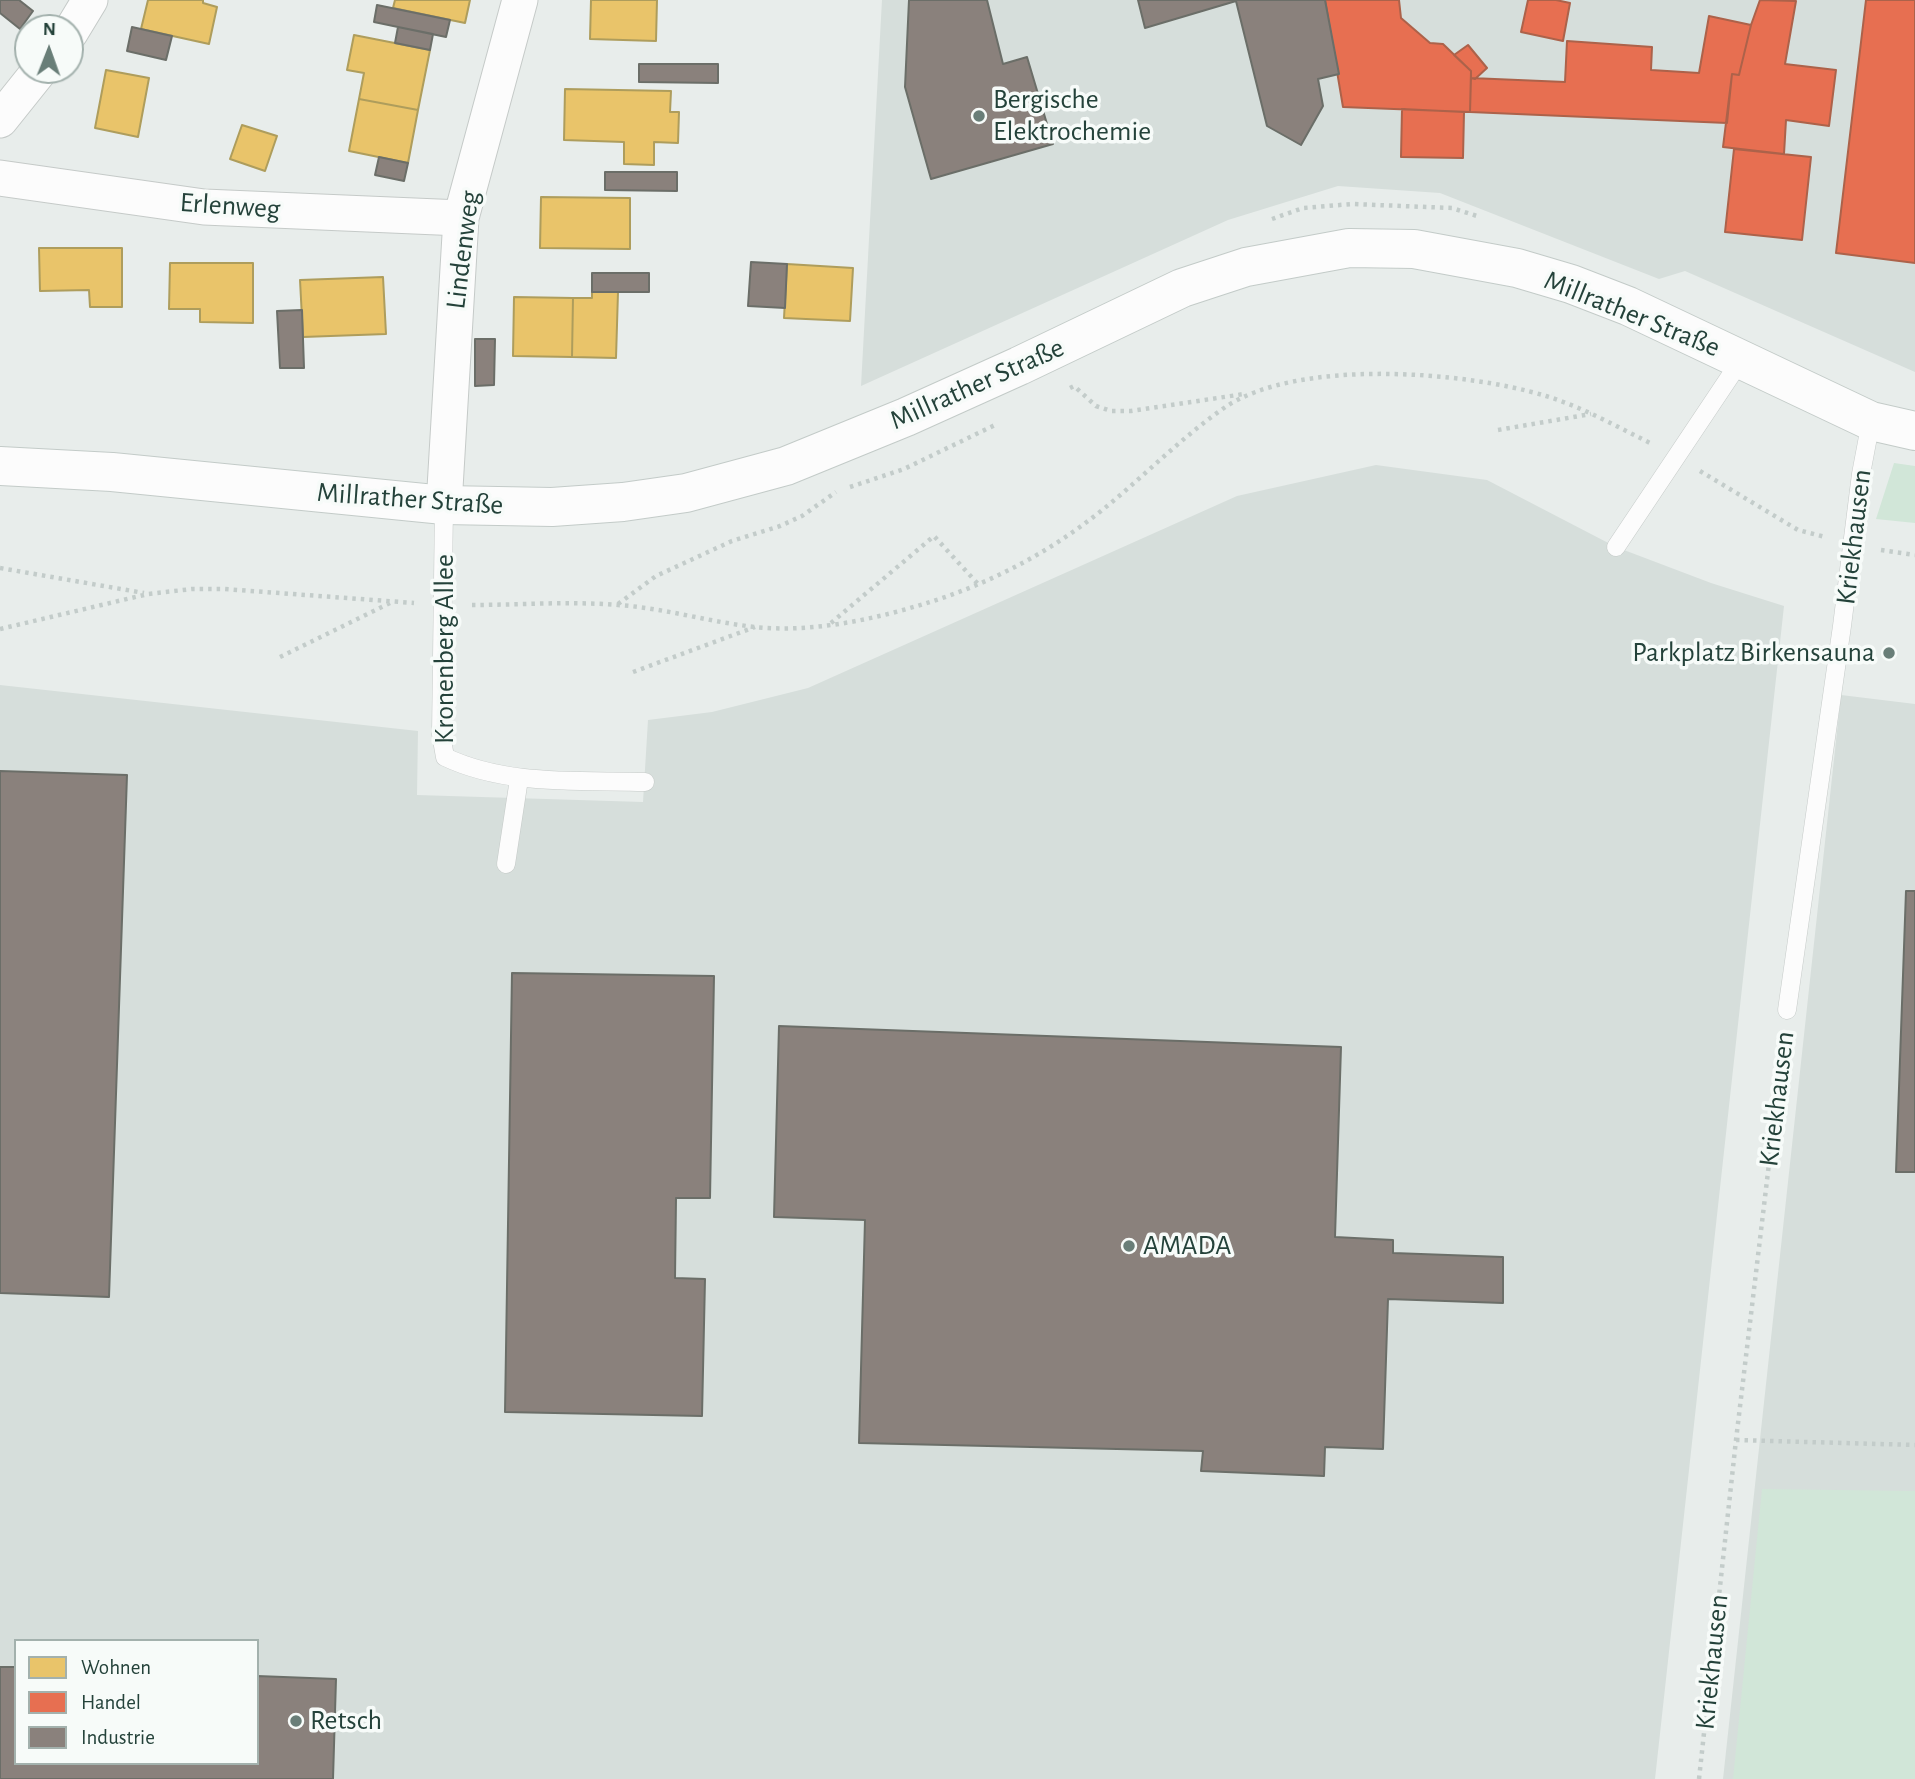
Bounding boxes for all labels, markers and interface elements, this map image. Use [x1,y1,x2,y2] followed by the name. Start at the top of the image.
[14,14,84,84] north arrow
[43,20,56,39] text: N
[993,83,1151,149] place label: Bergische Elektrochemie
[971,108,987,124] marker: Bergische Elektrochemie
[179,186,281,226] street label: Erlenweg
[439,189,487,311] street label: Lindenweg
[1539,263,1725,365] street label: Millrather Straße
[885,331,1069,437] street label: Millrather Straße
[1829,467,1879,607] street label: Kriekhausen
[316,476,504,522] street label: Millrather Straße
[428,554,462,744] street label: Kronenberg Allee
[1632,636,1875,670] place label: Parkplatz Birkensauna
[1881,645,1897,661] marker: Parkplatz Birkensauna
[1752,1029,1802,1169] street label: Kriekhausen
[1143,1229,1231,1263] place label: AMADA
[1121,1238,1137,1254] marker: AMADA
[1688,1593,1736,1731] street label: Kriekhausen
[14,1639,259,1765] legend
[81,1657,151,1678] text: Wohnen
[81,1692,141,1713] text: Handel
[310,1704,382,1738] place label: Retsch
[288,1713,304,1729] marker: Retsch
[81,1727,155,1748] text: Industrie

